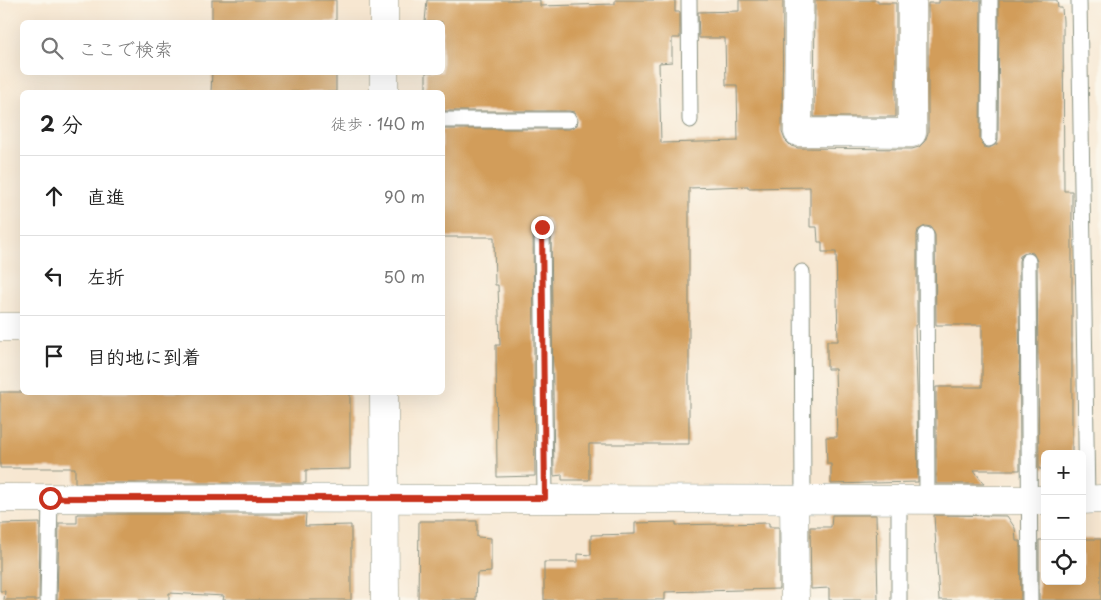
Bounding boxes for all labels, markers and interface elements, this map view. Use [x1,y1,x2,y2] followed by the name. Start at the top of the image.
[20,20,445,75] search box
[38,34,66,62] icon: search
[78,34,173,62] text: ここで検索
[40,107,82,139] text: 2 分
[331,111,425,135] text: 徒歩 · 140 m
[40,182,68,210] icon: ahead
[87,182,125,210] text: 直進
[384,184,425,208] text: 90 m
[531,216,554,239] route end
[40,262,68,290] icon: left
[87,262,125,290] text: 左折
[384,264,425,288] text: 50 m
[40,342,68,370] icon: arrive
[87,342,201,370] text: 目的地に到着
[1041,450,1086,585] map controls
[1041,450,1086,495] button: +
[39,487,62,510] route start
[1041,495,1086,540] button: −
[1041,540,1086,585] button: locate

